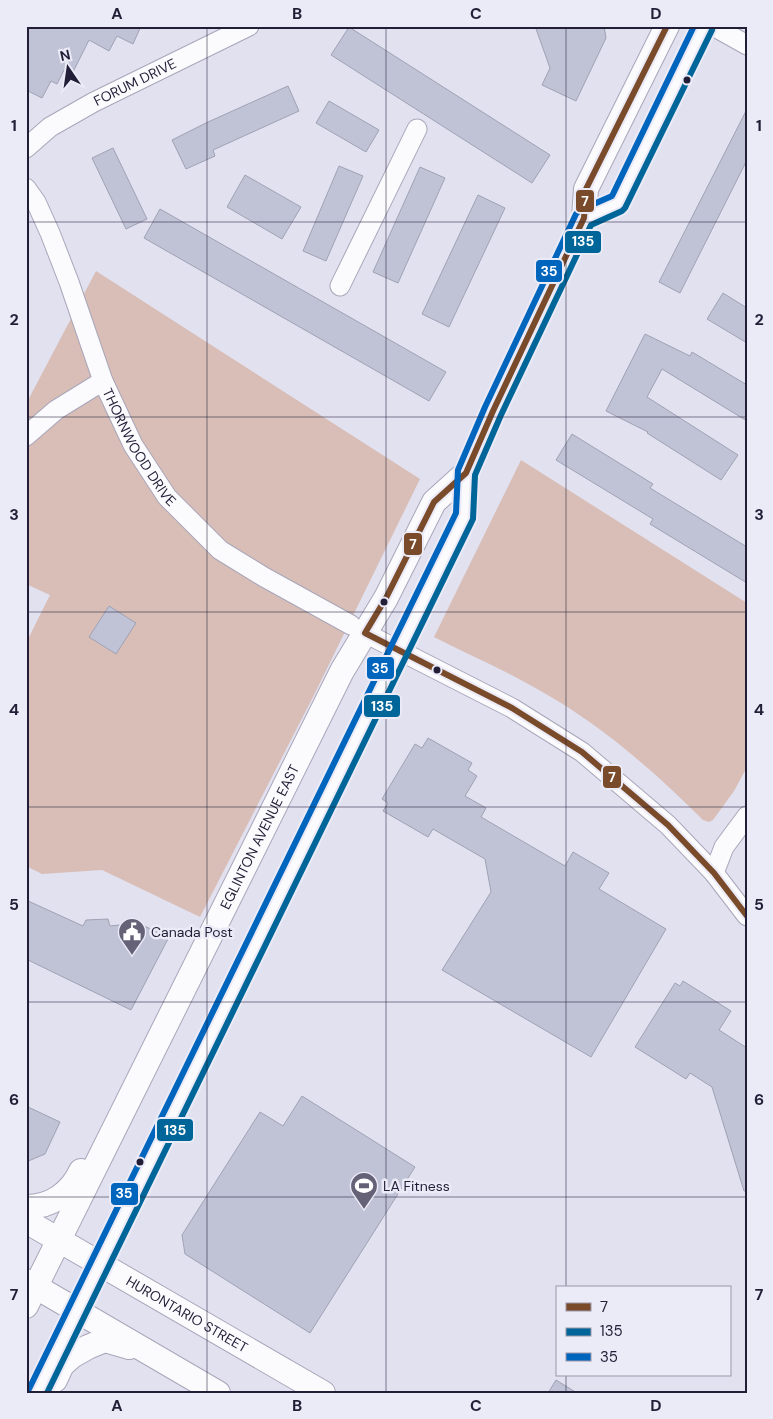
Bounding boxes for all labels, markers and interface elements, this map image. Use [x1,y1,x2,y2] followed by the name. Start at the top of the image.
[111,3,123,24] text: A
[292,3,302,24] text: B
[470,3,482,24] text: C
[650,3,662,24] text: D
[42,42,92,92] north arrow
[58,45,72,65] text: N
[91,54,179,110] street label: FORUM DRIVE
[682,75,692,85] unlabelled marker
[11,115,17,136] text: 1
[756,115,762,136] text: 1
[575,189,595,213] line badge: 7
[581,192,589,210] text: 7
[564,230,602,254] line badge: 135
[572,232,594,250] text: 135
[535,259,563,283] line badge: 35
[540,262,558,280] text: 35
[9,309,19,330] text: 2
[754,309,764,330] text: 2
[99,385,180,510] street label: THORNWOOD DRIVE
[9,504,19,525] text: 3
[754,504,764,525] text: 3
[403,532,423,556] line badge: 7
[409,535,417,553] text: 7
[379,597,389,607] unlabelled marker
[366,656,395,680] line badge: 35
[371,659,389,677] text: 35
[432,665,442,675] unlabelled marker
[363,694,401,718] line badge: 135
[371,697,393,715] text: 135
[9,699,19,720] text: 4
[754,699,764,720] text: 4
[216,761,303,912] street label: EGLINTON AVENUE EAST
[602,765,622,789] line badge: 7
[608,768,616,786] text: 7
[9,894,19,915] text: 5
[754,894,764,915] text: 5
[117,917,147,956] public building icon: Canada Post
[151,923,233,941] place label: Canada Post
[9,1089,19,1110] text: 6
[754,1089,764,1110] text: 6
[156,1118,194,1142] line badge: 135
[164,1121,186,1139] text: 135
[135,1157,145,1167] unlabelled marker
[349,1171,379,1210] sports icon: LA Fitness
[383,1177,450,1195] place label: LA Fitness
[110,1182,139,1206] line badge: 35
[115,1184,133,1202] text: 35
[123,1272,251,1357] street label: HURONTARIO STREET
[10,1284,19,1305] text: 7
[755,1284,764,1305] text: 7
[556,1286,730,1376] legend
[600,1297,608,1317] text: 7
[600,1321,623,1341] text: 135
[600,1347,618,1367] text: 35
[111,1395,123,1416] text: A
[292,1395,302,1416] text: B
[470,1395,482,1416] text: C
[650,1395,662,1416] text: D

